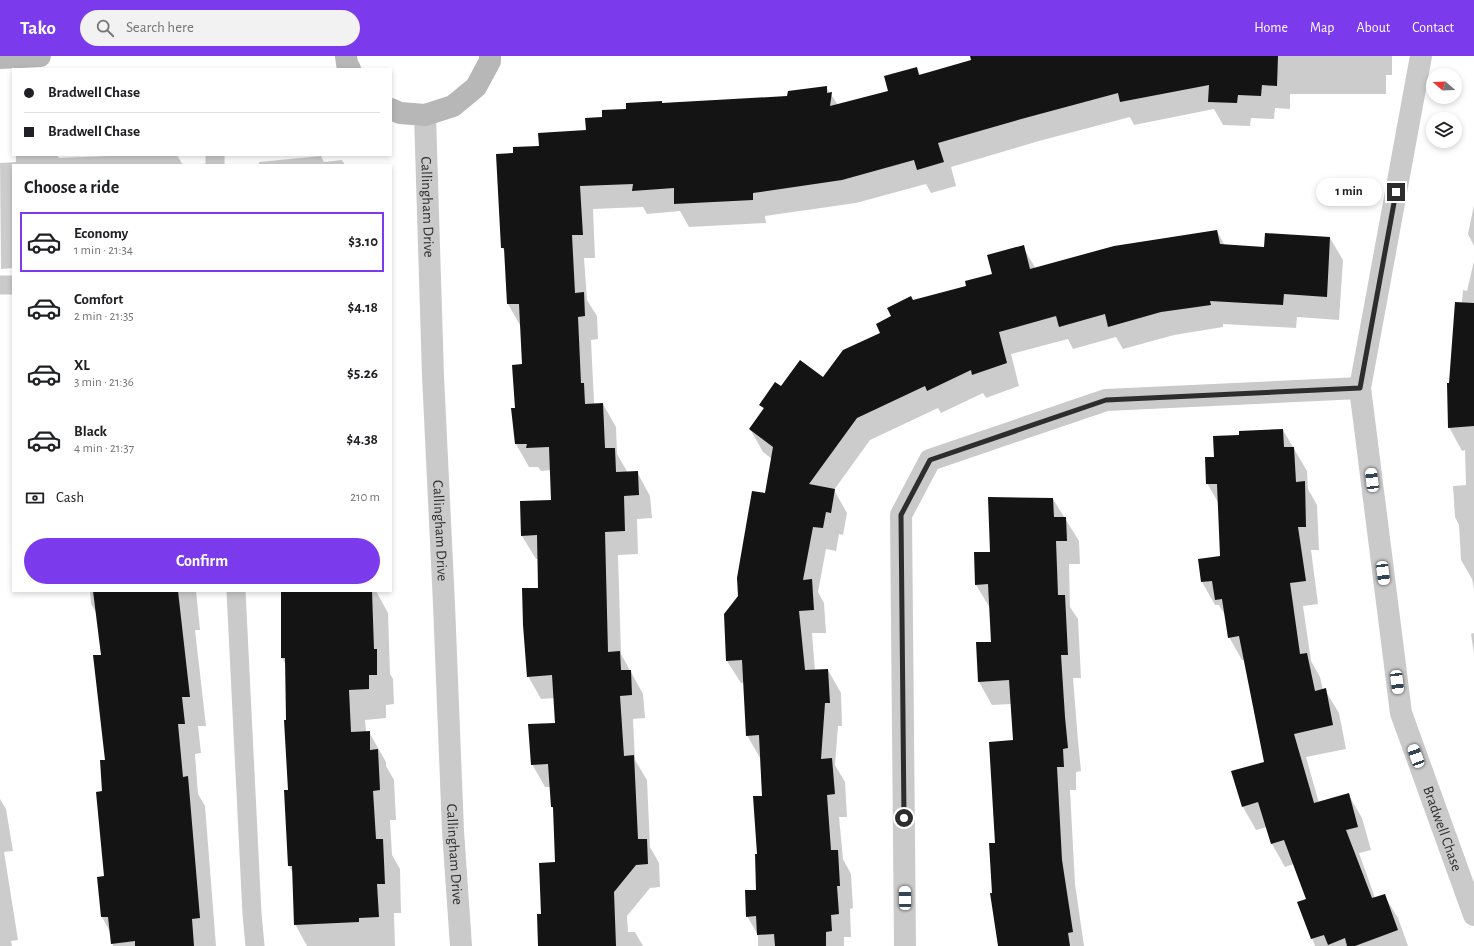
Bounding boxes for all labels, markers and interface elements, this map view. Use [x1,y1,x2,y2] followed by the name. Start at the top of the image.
[80,10,360,46] search box
[94,17,116,39] icon: search
[20,19,56,38] text: Tako
[126,20,194,35] text: Search here
[1254,21,1288,35] text: Home
[1310,21,1334,35] text: Map
[1356,21,1390,35] text: About
[1412,21,1454,35] text: Contact
[1426,68,1462,104] north arrow
[1426,68,1462,148] map controls
[48,85,140,100] text: Bradwell Chase
[1426,112,1462,148] button: layers
[48,124,140,139] text: Bradwell Chase
[418,156,436,258] street label: Callingham Drive
[1316,178,1382,206] callout: 1 min
[24,179,119,197] text: Choose a ride
[1387,183,1405,201] route end
[1335,185,1363,198] text: 1 min
[26,224,62,260] icon: car
[74,226,128,241] text: Economy
[348,234,378,249] text: $3.10
[74,244,133,257] text: 1 min · 21:34
[26,290,62,326] icon: car
[74,292,123,307] text: Comfort
[347,300,378,315] text: $4.18
[74,310,134,323] text: 2 min · 21:35
[26,356,62,392] icon: car
[74,358,90,373] text: XL
[347,366,378,381] text: $5.26
[74,376,134,389] text: 3 min · 21:36
[26,422,62,458] icon: car
[74,424,107,439] text: Black
[346,432,378,447] text: $4.38
[74,442,134,455] text: 4 min · 21:37
[1365,467,1379,493] car
[430,480,450,582] street label: Callingham Drive
[24,487,46,509] icon: cash
[56,490,84,505] text: Cash
[350,491,380,504] text: 210 m
[24,538,380,584] button: Confirm
[1376,560,1390,586] car
[1390,669,1404,695] car
[1406,743,1426,769] car
[1420,784,1465,873] street label: Bradwell Chase
[444,804,465,906] street label: Callingham Drive
[895,809,913,827] route start
[899,886,911,910] car

